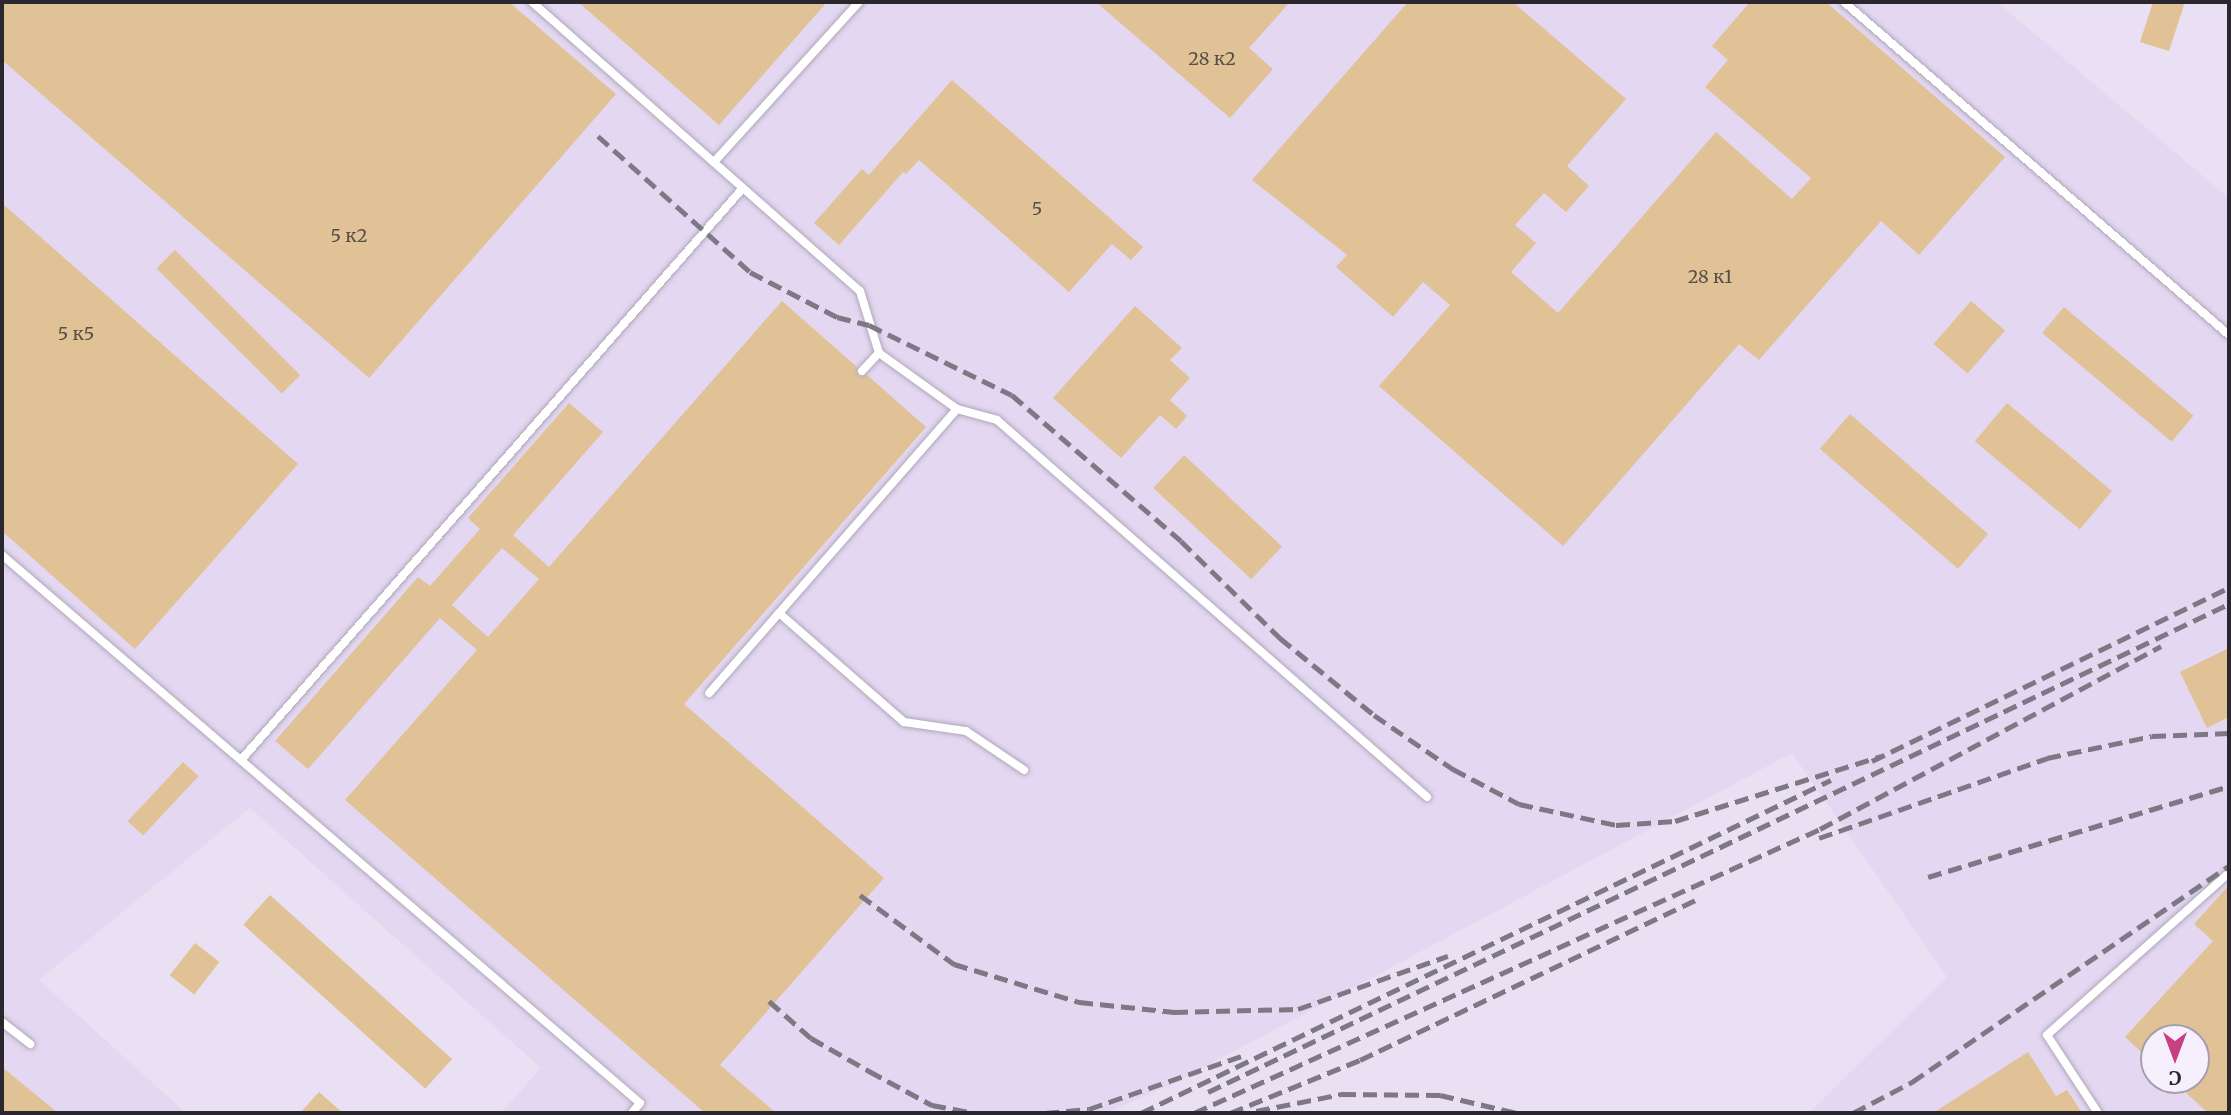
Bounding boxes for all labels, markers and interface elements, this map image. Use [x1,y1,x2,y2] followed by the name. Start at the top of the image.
[1188,48,1236,70] house number: 28 к2
[1032,198,1042,220] house number: 5
[331,225,367,247] house number: 5 к2
[1688,266,1732,288] house number: 28 к1
[58,323,94,345] house number: 5 к5
[2140,1024,2210,1094] north arrow
[2169,1066,2181,1090] text: С

